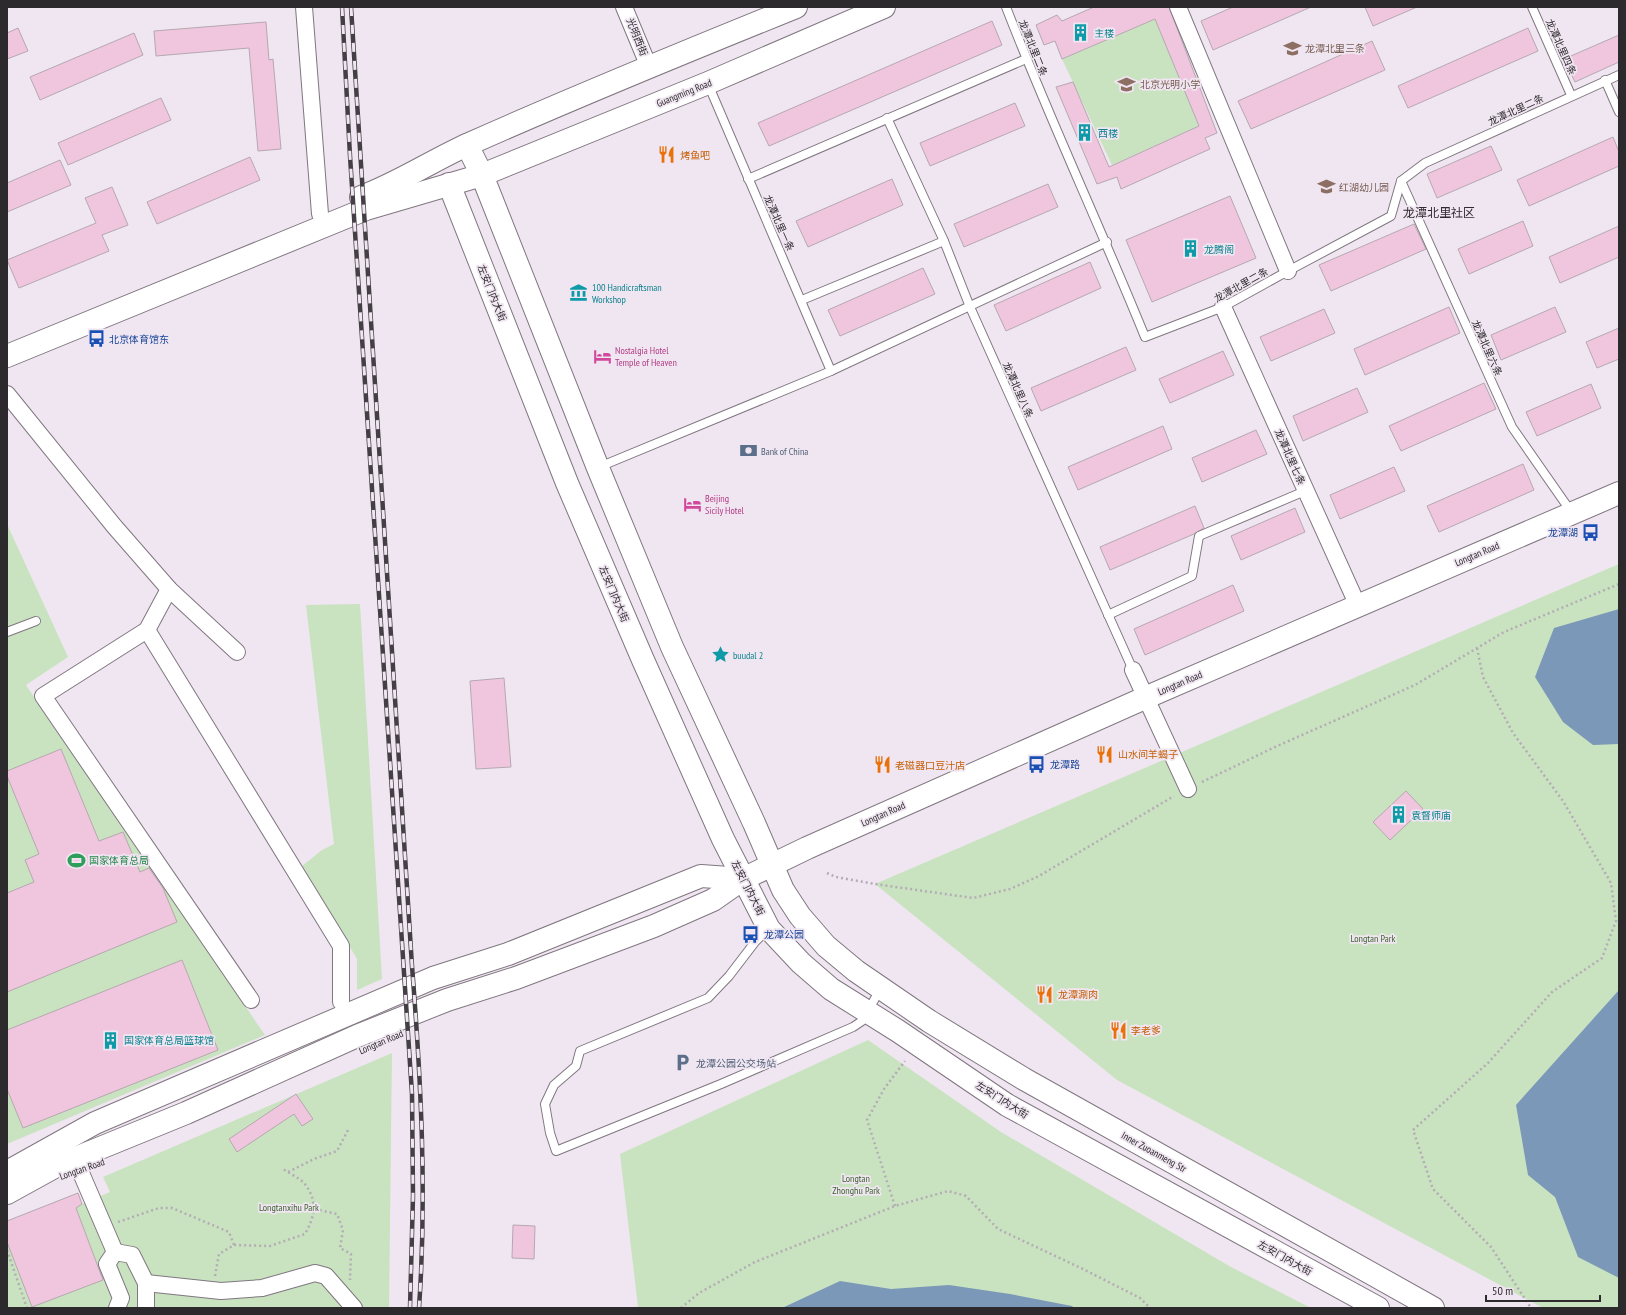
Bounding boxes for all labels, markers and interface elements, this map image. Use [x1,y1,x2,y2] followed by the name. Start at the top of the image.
[623,16,651,58] street label: 光明西街
[1543,17,1579,77] street label: 龙潭北里四条
[1016,18,1050,78] street label: 龙潭北里二条
[1071,23,1091,43] building icon: 主楼
[1094,27,1114,40] place label: 主楼
[1282,38,1302,58] school or university icon: 龙潭北里三条
[1305,42,1365,55] place label: 龙潭北里三条
[1117,74,1137,94] school or university icon: 北京光明小学
[654,76,714,110] street label: Guangming Road
[1140,78,1200,91] place label: 北京光明小学
[1486,91,1546,129] street label: 龙潭北里二条
[1075,123,1095,143] building icon: 西楼
[1098,127,1118,140] place label: 西楼
[657,145,677,165] restaurant icon: 烤鱼吧
[680,149,710,162] place label: 烤鱼吧
[1316,177,1336,197] school or university icon: 红湖幼儿园
[1339,181,1389,194] place label: 红湖幼儿园
[761,193,797,253] street label: 龙潭北里一条
[1403,205,1475,220] district label: 龙潭北里社区
[1181,239,1201,259] building icon: 龙腾阁
[1204,243,1234,256] place label: 龙腾阁
[475,263,509,323] street label: 左安门内大街
[1212,265,1270,305] street label: 龙潭北里二条
[592,281,662,306] place label: 100 Handicraftsman Workshop
[569,283,589,303] museum icon: 100 Handicraftsman Workshop
[1469,318,1505,378] street label: 龙潭北里六条
[86,329,106,349] bus stop icon: 北京体育馆东
[109,333,169,346] place label: 北京体育馆东
[615,344,677,369] place label: Nostalgia Hotel Temple of Heaven
[592,346,612,366] hotel icon: Nostalgia Hotel Temple of Heaven
[1000,360,1036,420] street label: 龙潭北里八条
[1272,427,1308,487] street label: 龙潭北里七条
[738,441,758,461] bank icon: Bank of China
[761,445,808,458] place label: Bank of China
[705,492,745,517] place label: Beijing Sicily Hotel
[682,494,702,514] hotel icon: Beijing Sicily Hotel
[1581,522,1601,542] bus stop icon: 龙潭湖
[1548,526,1578,539] place label: 龙潭湖
[1453,539,1501,569] street label: Longtan Road
[596,564,632,624] street label: 左安门内大街
[710,645,730,665] place icon: buudal 2
[733,649,763,662] place label: buudal 2
[1156,668,1204,698] street label: Longtan Road
[1095,744,1115,764] restaurant icon: 山水间羊蝎子
[1118,748,1178,761] place label: 山水间羊蝎子
[1027,754,1047,774] bus stop icon: 龙潭路
[872,755,892,775] restaurant icon: 老磁器口豆汁店
[1050,758,1080,771] place label: 龙潭路
[895,759,965,772] place label: 老磁器口豆汁店
[859,798,907,830] street label: Longtan Road
[1388,805,1408,825] building icon: 袁督师庙
[1411,809,1451,822] place label: 袁督师庙
[66,850,86,870] sports icon: 国家体育总局
[89,854,149,867] place label: 国家体育总局
[729,858,767,918] street label: 左安门内大街
[741,924,761,944] bus stop icon: 龙潭公园
[764,928,804,941] place label: 龙潭公园
[1351,932,1396,945] park label: Longtan Park
[1035,984,1055,1004] restaurant icon: 龙潭涮肉
[1058,988,1098,1001] place label: 龙潭涮肉
[1108,1020,1128,1040] restaurant icon: 李老爹
[1131,1024,1161,1037] place label: 李老爹
[357,1027,405,1057] street label: Longtan Road
[101,1030,121,1050] building icon: 国家体育总局篮球馆
[124,1034,214,1047] place label: 国家体育总局篮球馆
[673,1053,693,1073] parking icon: 龙潭公园公交场站
[696,1057,776,1070] place label: 龙潭公园公交场站
[973,1079,1031,1121] street label: 左安门内大街
[1119,1129,1189,1175] street label: Inner Zuoanmeng Str
[58,1155,106,1183] street label: Longtan Road
[832,1172,880,1197] park label: Longtan Zhonghu Park
[259,1201,319,1214] park label: Longtanxihu Park
[1256,1238,1314,1278] street label: 左安门内大街
[1486,1277,1600,1303] scale bar
[1492,1283,1513,1298] text: 50 m

